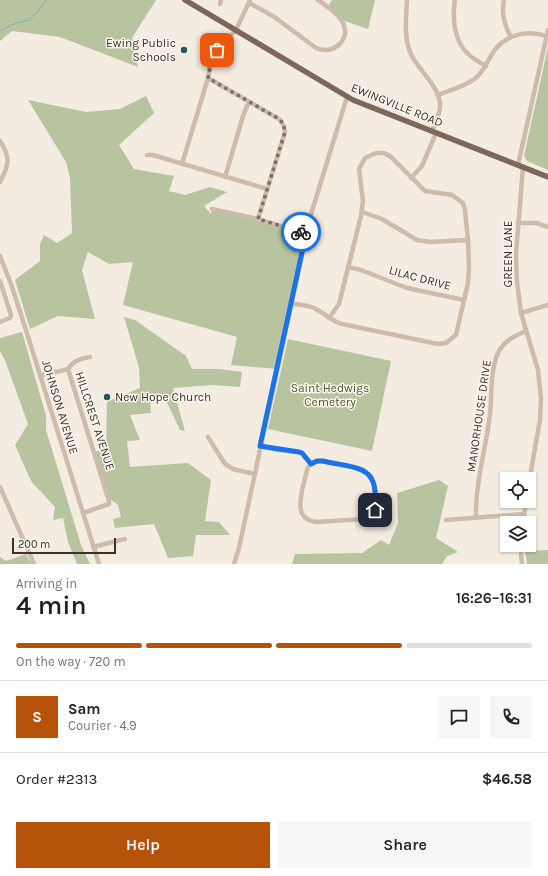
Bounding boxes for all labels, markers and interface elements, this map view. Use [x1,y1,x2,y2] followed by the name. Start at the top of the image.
[200,33,234,67] pin
[106,36,176,64] place label: Ewing Public Schools
[206,39,228,61] icon: bag
[179,45,189,55] marker: Ewing Public Schools
[349,80,445,130] street label: EWINGVILLE ROAD
[281,212,321,252] courier
[501,220,515,288] street label: GREEN LANE
[290,221,312,243] icon: bike
[387,263,453,293] street label: LILAC DRIVE
[39,358,81,456] street label: JOHNSON AVENUE
[464,359,494,473] street label: MANORHOUSE DRIVE
[72,370,118,472] street label: HILLCREST AVENUE
[291,381,369,409] park label: Saint Hedwigs Cemetery
[115,390,211,404] place label: New Hope Church
[102,392,112,402] marker: New Hope Church
[500,472,536,552] map controls
[500,472,536,508] button: locate
[358,493,392,527] pin
[364,499,386,521] icon: home
[500,516,536,552] button: layers
[12,536,116,555] scale bar
[18,538,50,551] text: 200 m
[16,576,77,591] text: Arriving in
[456,589,532,607] text: 16:26–16:31
[16,590,87,621] text: 4 min
[16,654,126,669] text: On the way · 720 m
[438,696,480,738] button: chat
[490,696,532,738] button: phone
[68,700,101,718] text: Sam
[32,708,42,726] text: S
[68,718,137,733] text: Courier · 4.9
[16,770,97,788] text: Order #2313
[482,770,532,788] text: $46.58
[16,822,270,868] button: Help
[278,822,532,868] button: Share

